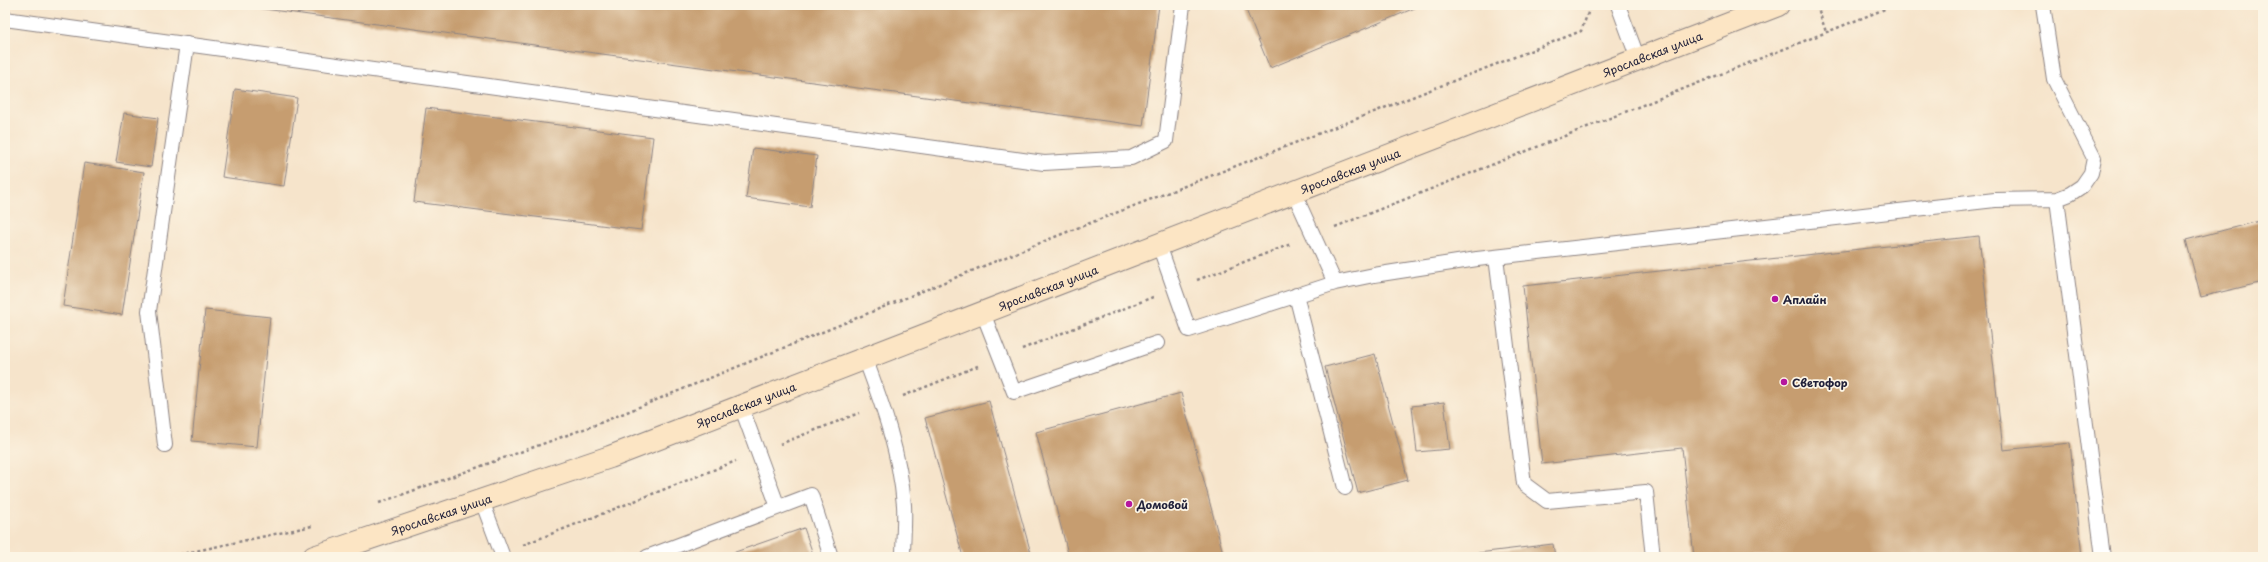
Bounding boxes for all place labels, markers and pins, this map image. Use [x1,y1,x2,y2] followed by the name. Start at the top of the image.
[1783,291,1827,308] place label: Аплайн
[1770,294,1780,304] marker: Аплайн
[1792,374,1848,391] place label: Светофор
[1779,377,1789,387] marker: Светофор
[1136,496,1188,513] place label: Домовой
[1124,499,1134,509] marker: Домовой

